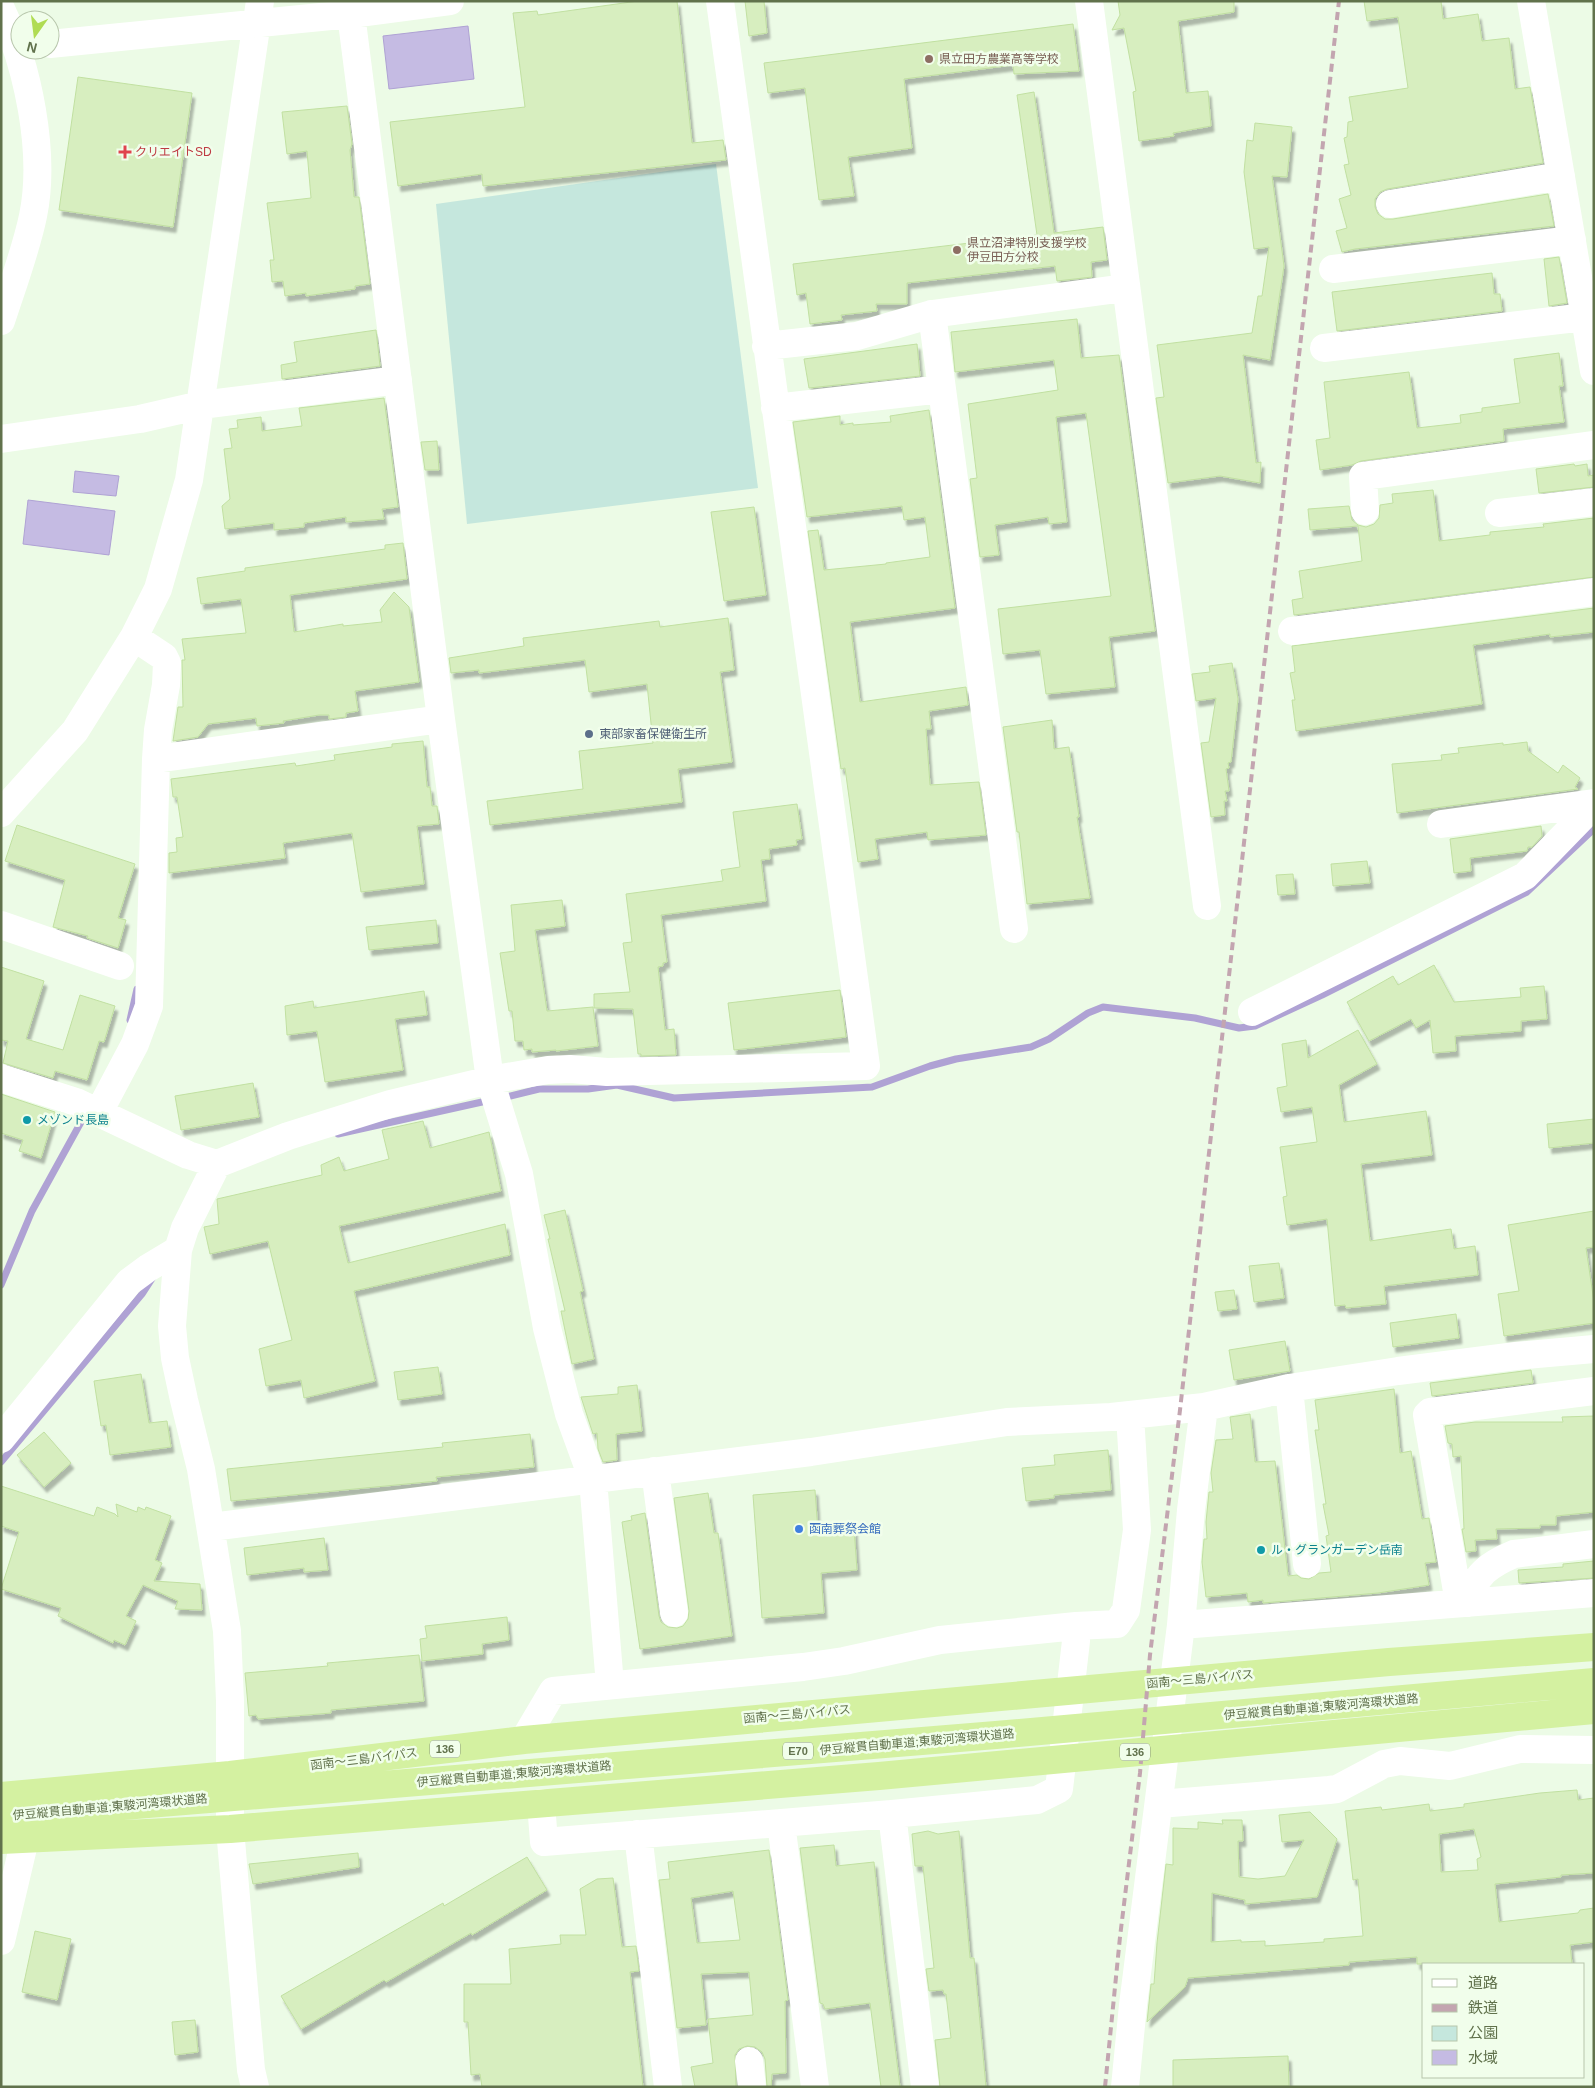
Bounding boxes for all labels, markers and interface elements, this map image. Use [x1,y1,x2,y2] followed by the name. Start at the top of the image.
[10,10,60,60] north arrow
[25,39,39,57] text: N
[939,52,1059,66] place label: 県立田方農業高等学校
[923,53,935,65] marker: 県立田方農業高等学校
[135,145,212,159] place label: クリエイトSD
[119,146,131,158] marker: クリエイトSD
[967,236,1087,264] place label: 県立沼津特別支援学校 伊豆田方分校
[951,244,963,256] marker: 県立沼津特別支援学校 伊豆田方分校
[599,727,707,741] place label: 東部家畜保健衛生所
[583,728,595,740] marker: 東部家畜保健衛生所
[37,1113,109,1127] place label: メゾンド長島
[21,1114,33,1126] marker: メゾンド長島
[809,1522,881,1536] place label: 函南葬祭会館
[793,1523,805,1535] marker: 函南葬祭会館
[1271,1543,1403,1557] place label: ル・グランガーデン岳南
[1255,1544,1267,1556] marker: ル・グランガーデン岳南
[1146,1667,1254,1691] street label: 函南～三島バイパス
[1223,1692,1419,1722] street label: 伊豆縦貫自動車道;東駿河湾環状道路
[743,1702,851,1726] street label: 函南～三島バイパス
[819,1727,1015,1757] street label: 伊豆縦貫自動車道;東駿河湾環状道路
[430,1740,460,1758] road number: 136
[783,1742,813,1760] road number: E70
[1120,1744,1150,1760] road number: 136
[310,1745,418,1773] street label: 函南～三島バイパス
[416,1759,612,1789] street label: 伊豆縦貫自動車道;東駿河湾環状道路
[12,1792,208,1822] street label: 伊豆縦貫自動車道;東駿河湾環状道路
[1422,1963,1585,2078] legend
[1468,1974,1498,1991] text: 道路
[1468,1999,1498,2016] text: 鉄道
[1468,2024,1498,2041] text: 公園
[1468,2049,1498,2066] text: 水域

